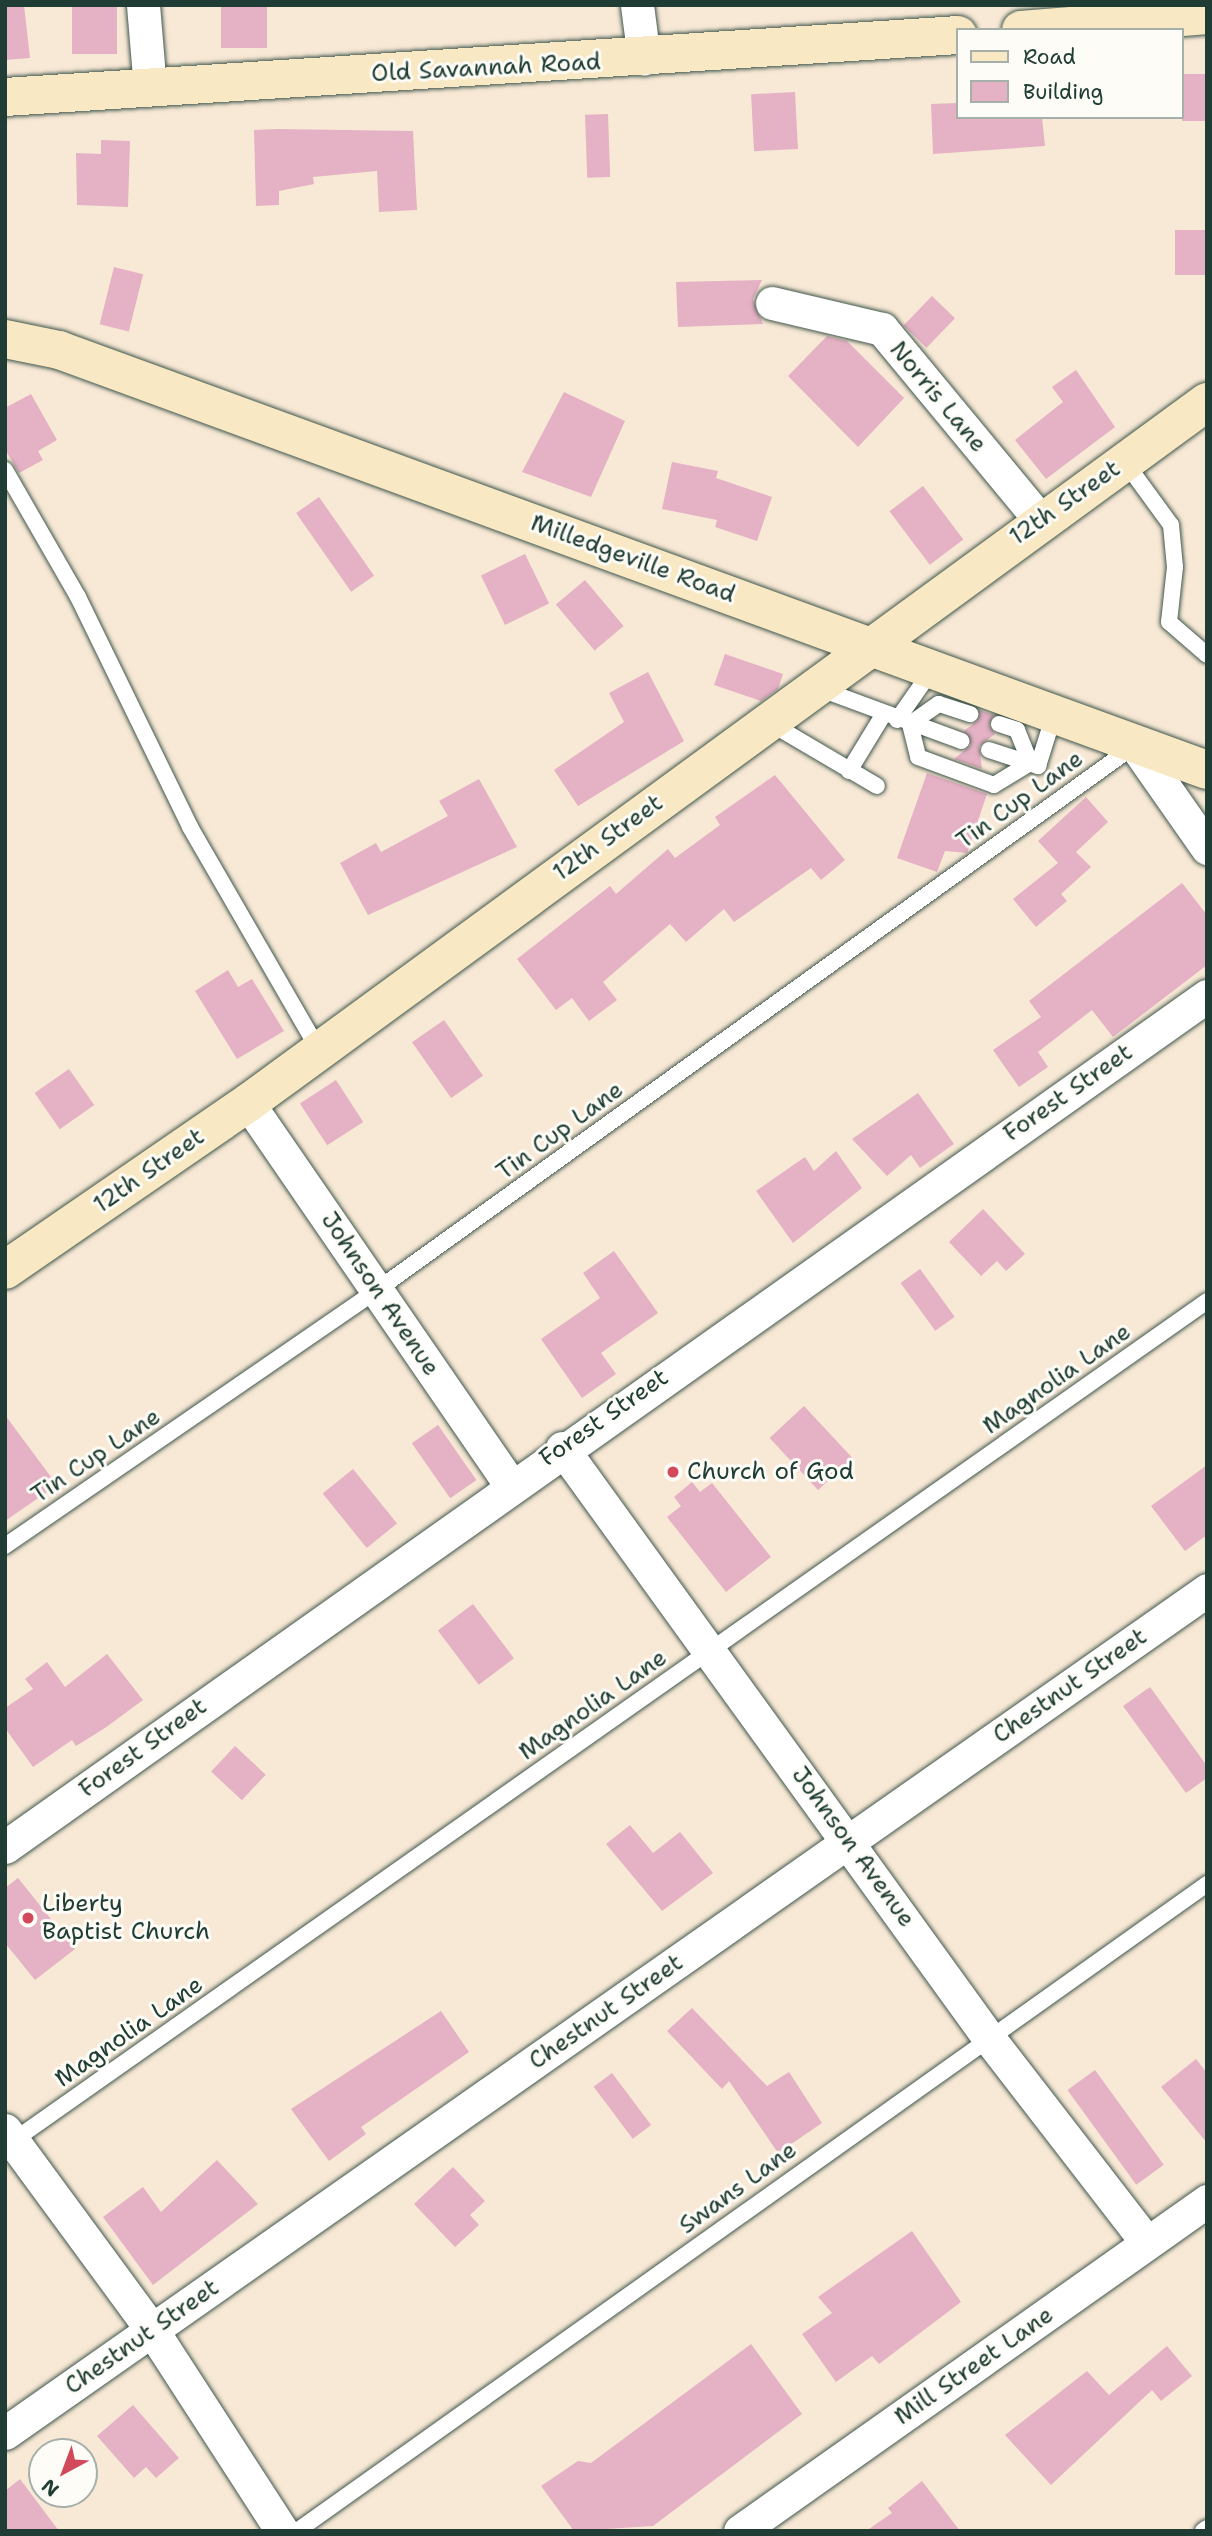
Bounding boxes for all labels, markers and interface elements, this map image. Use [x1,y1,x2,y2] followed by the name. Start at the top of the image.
[956,28,1184,119] legend
[1023,43,1076,71] text: Road
[370,48,602,88] street label: Old Savannah Road
[1023,78,1103,106] text: Building
[883,336,993,458] street label: Norris Lane
[1004,454,1126,552] street label: 12th Street
[527,509,739,609] street label: Milledgeville Road
[951,744,1089,856] street label: Tin Cup Lane
[547,789,669,887] street label: 12th Street
[998,1038,1138,1148] street label: Forest Street
[491,1075,629,1187] street label: Tin Cup Lane
[88,1122,210,1220] street label: 12th Street
[315,1207,445,1381] street label: Johnson Avenue
[977,1317,1137,1441] street label: Magnolia Lane
[534,1363,674,1473] street label: Forest Street
[26,1402,166,1510] street label: Tin Cup Lane
[687,1458,854,1486] place label: Church of God
[665,1464,681,1480] marker: Church of God
[988,1622,1152,1750] street label: Chestnut Street
[513,1643,673,1767] street label: Magnolia Lane
[74,1692,212,1804] street label: Forest Street
[785,1761,921,1933] street label: Johnson Avenue
[42,1890,210,1946] place label: Liberty Baptist Church
[20,1910,36,1926] marker: Liberty Baptist Church
[524,1948,688,2076] street label: Chestnut Street
[49,1970,209,2094] street label: Magnolia Lane
[674,2136,802,2240] street label: Swans Lane
[60,2273,224,2401] street label: Chestnut Street
[889,2301,1059,2431] street label: Mill Street Lane
[28,2438,98,2508] north arrow
[36,2473,64,2502] text: N

